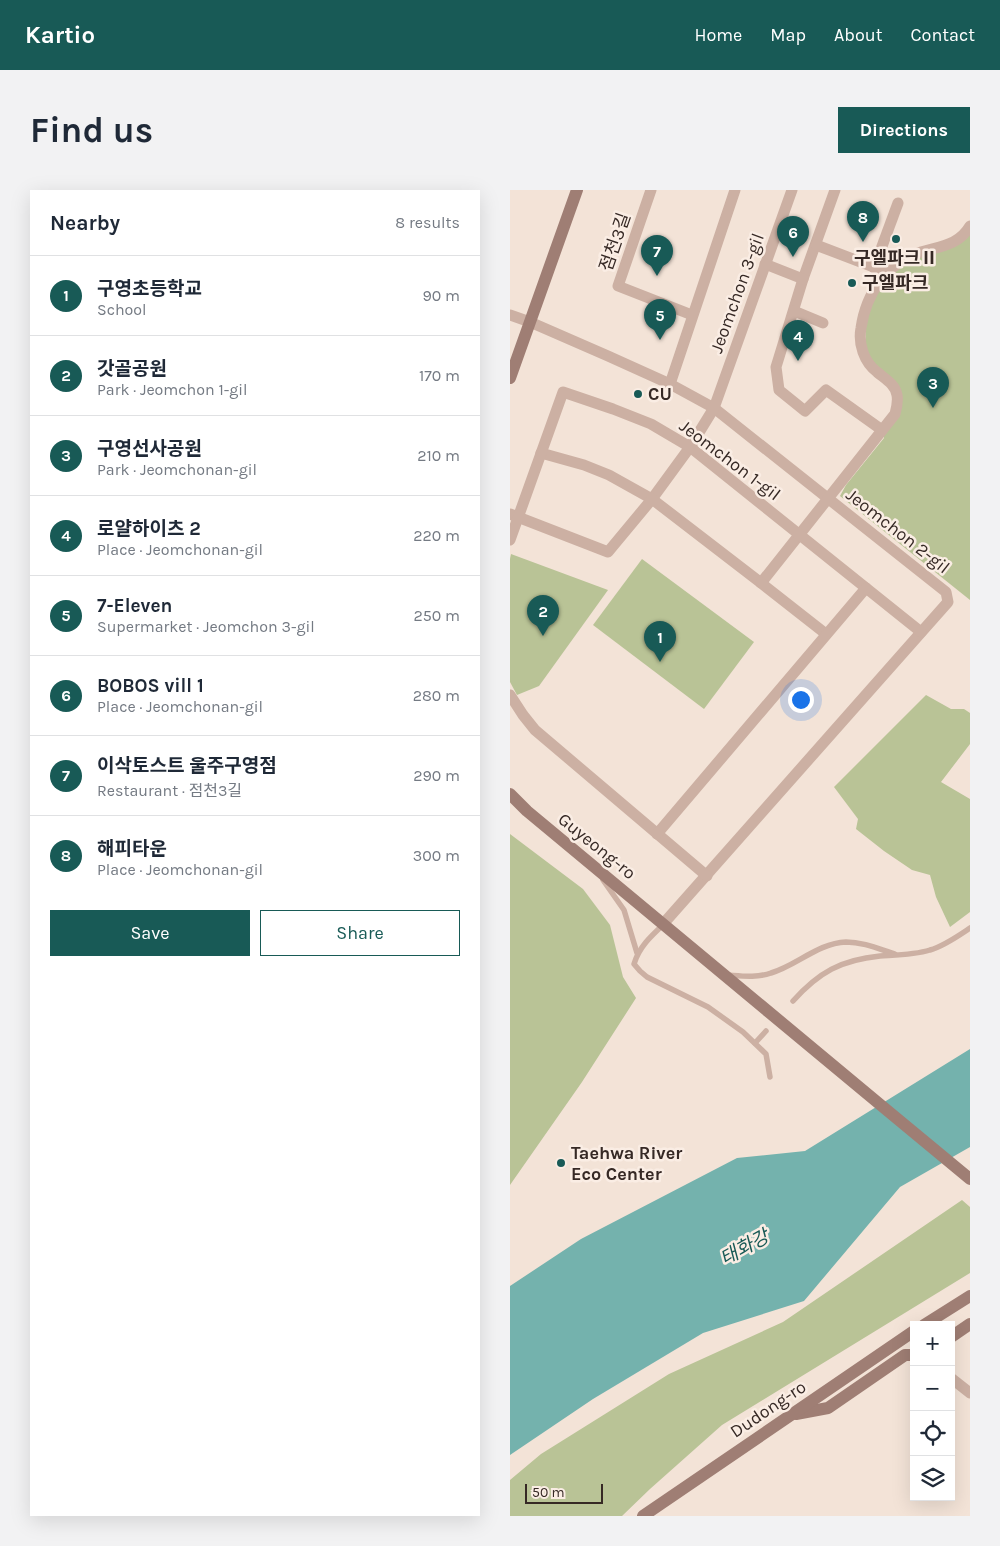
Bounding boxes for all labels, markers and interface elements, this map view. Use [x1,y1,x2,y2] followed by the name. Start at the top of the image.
[25,21,95,49] text: Kartio
[694,24,742,46] text: Home
[770,24,806,46] text: Map
[834,24,883,46] text: About
[911,24,975,46] text: Contact
[838,107,970,153] button: Directions
[30,110,153,151] text: Find us
[847,201,879,242] pin: 8
[595,210,635,274] street label: 점천3길
[50,211,120,235] text: Nearby
[395,213,460,232] text: 8 results
[777,216,809,257] pin: 6
[705,230,769,356] street label: Jeomchon 3-gil
[890,233,902,245] marker: 구엘파크Ⅱ
[641,235,673,276] pin: 7
[854,247,938,269] place label: 구엘파크Ⅱ
[862,272,928,294] place label: 구엘파크
[846,277,858,289] marker: 구엘파크
[97,278,202,300] text: 구영초등학교
[63,286,69,305] text: 1
[422,286,460,305] text: 90 m
[644,299,676,340] pin: 5
[97,300,147,319] text: School
[782,320,814,361] pin: 4
[97,358,167,380] text: 갓골공원
[61,366,71,385] text: 2
[419,366,460,385] text: 170 m
[917,367,949,408] pin: 3
[97,380,248,399] text: Park · Jeomchon 1-gil
[648,383,672,405] place label: CU
[632,388,644,400] marker: CU
[675,415,785,505] street label: Jeomchon 1-gil
[97,438,202,460] text: 구영선사공원
[61,446,71,465] text: 3
[417,446,460,465] text: 210 m
[97,460,257,479] text: Park · Jeomchonan-gil
[842,484,954,578] street label: Jeomchon 2-gil
[97,518,201,540] text: 로얄하이츠 2
[61,526,71,545] text: 4
[413,526,460,545] text: 220 m
[97,540,263,559] text: Place · Jeomchonan-gil
[97,595,172,617] text: 7-Eleven
[527,595,559,636] pin: 2
[61,606,71,625] text: 5
[413,606,460,625] text: 250 m
[97,617,315,636] text: Supermarket · Jeomchon 3-gil
[644,621,676,662] pin: 1
[97,675,204,697] text: BOBOS vill 1
[61,686,71,705] text: 6
[413,686,460,705] text: 280 m
[788,687,814,713] your location
[97,697,263,716] text: Place · Jeomchonan-gil
[97,755,277,777] text: 이삭토스트 울주구영점
[62,766,70,785] text: 7
[413,766,460,785] text: 290 m
[97,781,242,800] text: Restaurant · 점천3길
[554,808,640,884] street label: Guyeong-ro
[97,838,167,860] text: 해피타운
[61,846,71,865] text: 8
[413,846,460,865] text: 300 m
[97,860,263,879] text: Place · Jeomchonan-gil
[50,910,250,956] button: Save
[260,910,460,956] button: Share
[571,1142,682,1185] place label: Taehwa River Eco Center
[555,1157,567,1169] marker: Taehwa River Eco Center
[716,1224,775,1270] water label: 태화강
[910,1321,955,1501] map controls
[910,1321,955,1366] button: +
[910,1366,955,1411] button: −
[726,1376,810,1442] street label: Dudong-ro
[910,1411,955,1456] button: locate
[910,1456,955,1501] button: layers
[525,1481,602,1504] scale bar
[532,1484,565,1501] text: 50 m

